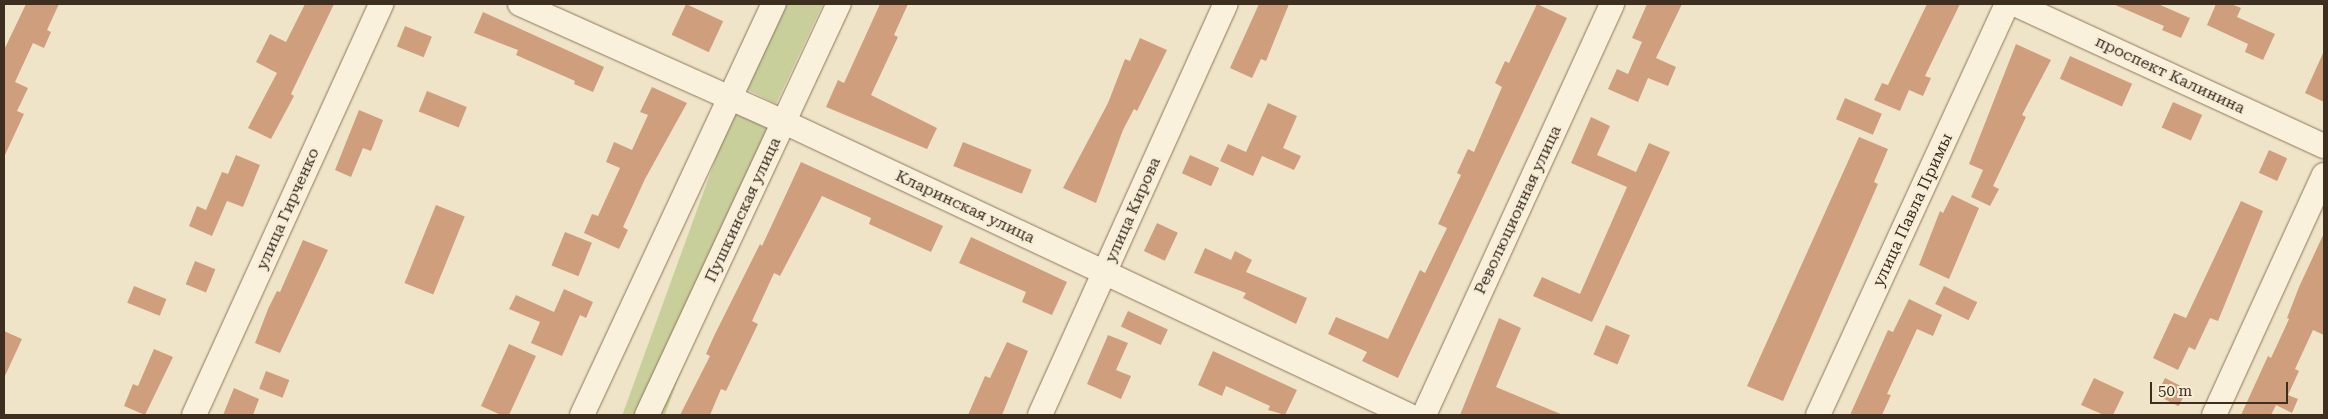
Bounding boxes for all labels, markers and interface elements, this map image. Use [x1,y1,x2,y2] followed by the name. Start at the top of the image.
[2092,32,2248,118] street label: проспект Калинина
[1470,123,1566,297] street label: Революционная улица
[1869,130,1957,290] street label: улица Павла Примы
[701,135,785,285] street label: Пушкинская улица
[252,145,324,273] street label: улица Гирченко
[1101,154,1165,266] street label: улица Кирова
[892,166,1038,248] street label: Кларинская улица
[2153,372,2290,404] scale bar
[2158,382,2192,400] text: 50 m

